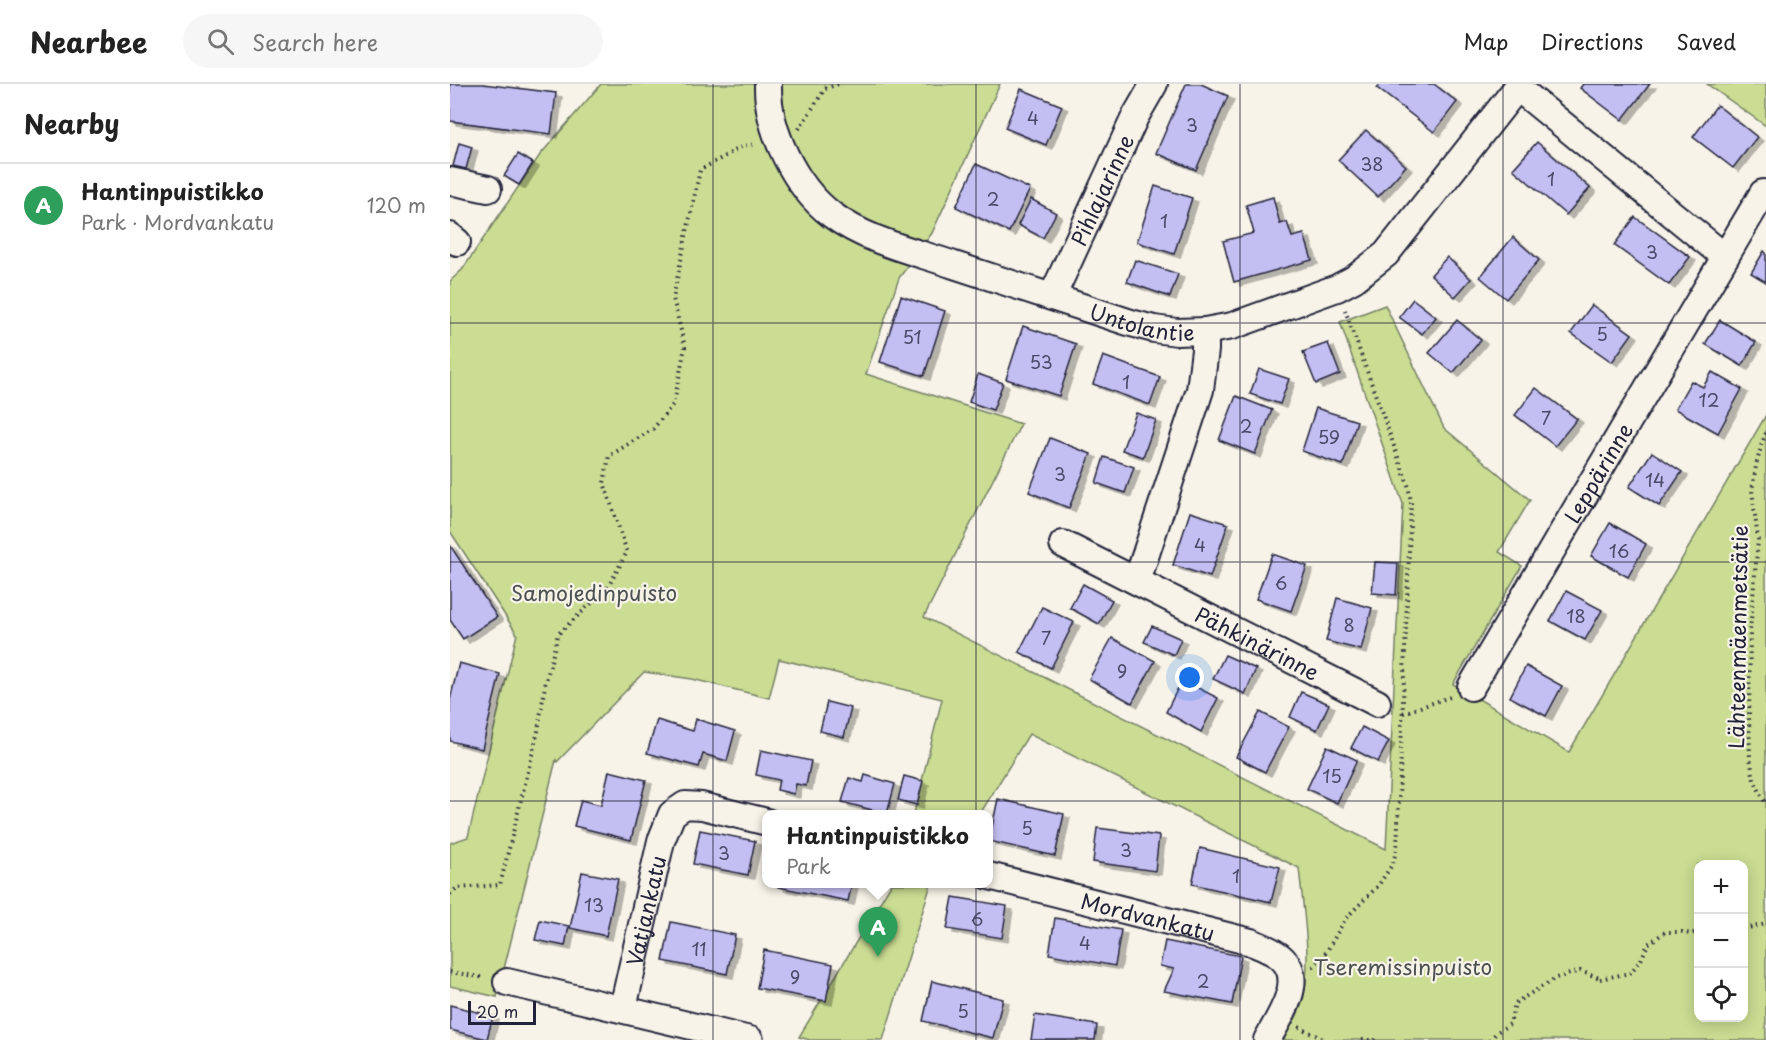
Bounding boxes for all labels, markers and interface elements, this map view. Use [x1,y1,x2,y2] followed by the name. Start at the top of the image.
[183,14,603,68] search box
[30,20,147,63] text: Nearbee
[204,25,237,58] icon: search
[252,25,378,58] text: Search here
[1463,25,1508,57] text: Map
[1541,25,1643,57] text: Directions
[1676,25,1736,57] text: Saved
[24,104,119,143] text: Nearby
[1027,104,1039,131] house number: 4
[1186,111,1198,138] house number: 3
[1062,129,1141,251] street label: Pihlajarinne
[1360,150,1384,177] house number: 38
[1547,165,1555,192] house number: 1
[81,174,264,207] text: Hantinpuistikko
[987,185,999,212] house number: 2
[36,190,51,220] text: A
[367,190,426,220] text: 120 m
[81,207,274,237] text: Park · Mordvankatu
[1160,207,1168,234] house number: 1
[1646,238,1658,265] house number: 3
[1085,295,1195,348] street label: Untolantie
[1596,320,1608,347] house number: 5
[902,323,922,350] house number: 51
[1029,348,1053,375] house number: 53
[1122,368,1130,395] house number: 1
[1699,386,1719,413] house number: 12
[1541,404,1551,431] house number: 7
[1240,412,1252,439] house number: 2
[1556,417,1640,529] street label: Leppärinne
[1318,423,1340,450] house number: 59
[1054,460,1066,487] house number: 3
[1645,466,1665,493] house number: 14
[1719,525,1755,749] street label: Lähteenmäenmetsätie
[1194,531,1206,558] house number: 4
[1609,537,1629,564] house number: 16
[1275,569,1287,596] house number: 6
[511,576,677,608] park label: Samojedinpuisto
[1190,598,1325,687] street label: Pähkinärinne
[1566,602,1586,629] house number: 18
[1343,611,1355,638] house number: 8
[1041,624,1051,651] house number: 7
[1117,657,1127,684] house number: 9
[1175,663,1204,692] your location
[1322,762,1342,789] house number: 15
[762,810,993,888] popup
[1021,814,1033,841] house number: 5
[786,818,969,851] text: Hantinpuistikko
[1120,836,1132,863] house number: 3
[718,839,730,866] house number: 3
[786,851,831,881] text: Park
[617,852,673,969] street label: Vatjankatu
[1694,860,1748,1022] map controls
[1694,860,1748,914] button: +
[1232,862,1240,889] house number: 1
[1078,884,1218,948] street label: Mordvankatu
[584,891,604,918] house number: 13
[971,905,983,932] house number: 6
[858,908,898,957] pin: A
[1694,914,1748,968] button: −
[1079,929,1091,956] house number: 4
[691,935,707,962] house number: 11
[1314,950,1492,982] park label: Tseremissinpuisto
[790,963,800,990] house number: 9
[1197,967,1209,994] house number: 2
[1694,968,1748,1022] button: locate
[957,997,969,1024] house number: 5
[468,998,536,1026] scale bar
[477,999,518,1023] text: 20 m

